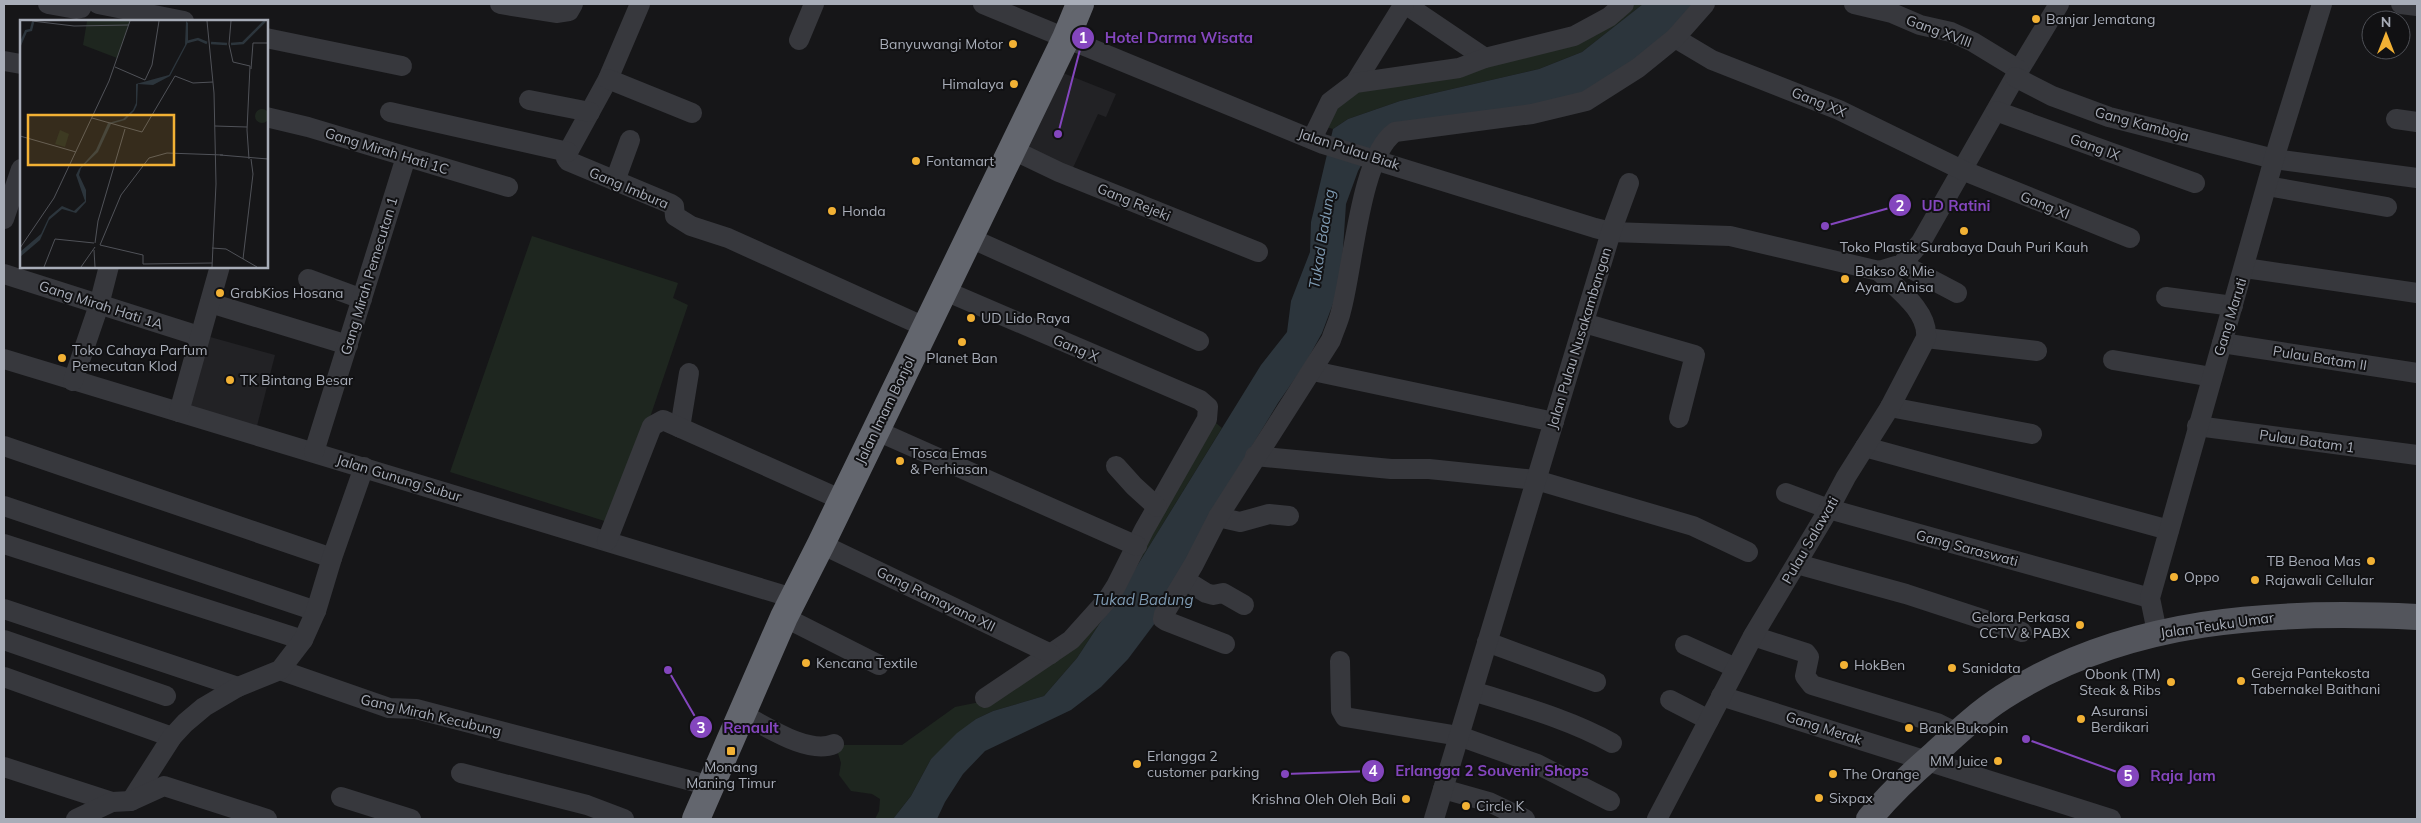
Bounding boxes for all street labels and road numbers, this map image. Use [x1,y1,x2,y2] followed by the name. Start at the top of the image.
[1904,11,1974,51] street label: Gang XVIII
[1789,83,1849,121] street label: Gang XX
[2093,103,2191,145] street label: Gang Kamboja
[323,124,451,178] street label: Gang Mirah Hati 1C
[1296,124,1403,174] street label: Jalan Pulau Biak
[2068,130,2122,164] street label: Gang IX
[586,163,672,213] street label: Gang Imbura
[1095,179,1173,225] street label: Gang Rejeki
[2018,187,2072,223] street label: Gang XI
[336,195,402,357] street label: Gang Mirah Pemecutan 1
[1543,245,1615,431] street label: Jalan Pulau Nusakambangan
[37,276,166,334] street label: Gang Mirah Hati 1A
[2210,276,2250,358] street label: Gang Maruti
[1050,330,1102,366] street label: Gang X
[2272,342,2368,374] street label: Pulau Batam II
[851,353,919,467] street label: Jalan Imam Bonjol
[2258,425,2356,457] street label: Pulau Batam 1
[334,450,465,506] street label: Jalan Gunung Subur
[1778,493,1842,587] street label: Pulau Salawati
[1914,526,2020,570] street label: Gang Saraswati
[874,562,998,636] street label: Gang Ramayana XII
[2159,608,2276,642] street label: Jalan Teuku Umar
[359,690,503,740] street label: Gang Mirah Kecubung
[1784,707,1865,749] street label: Gang Merak

